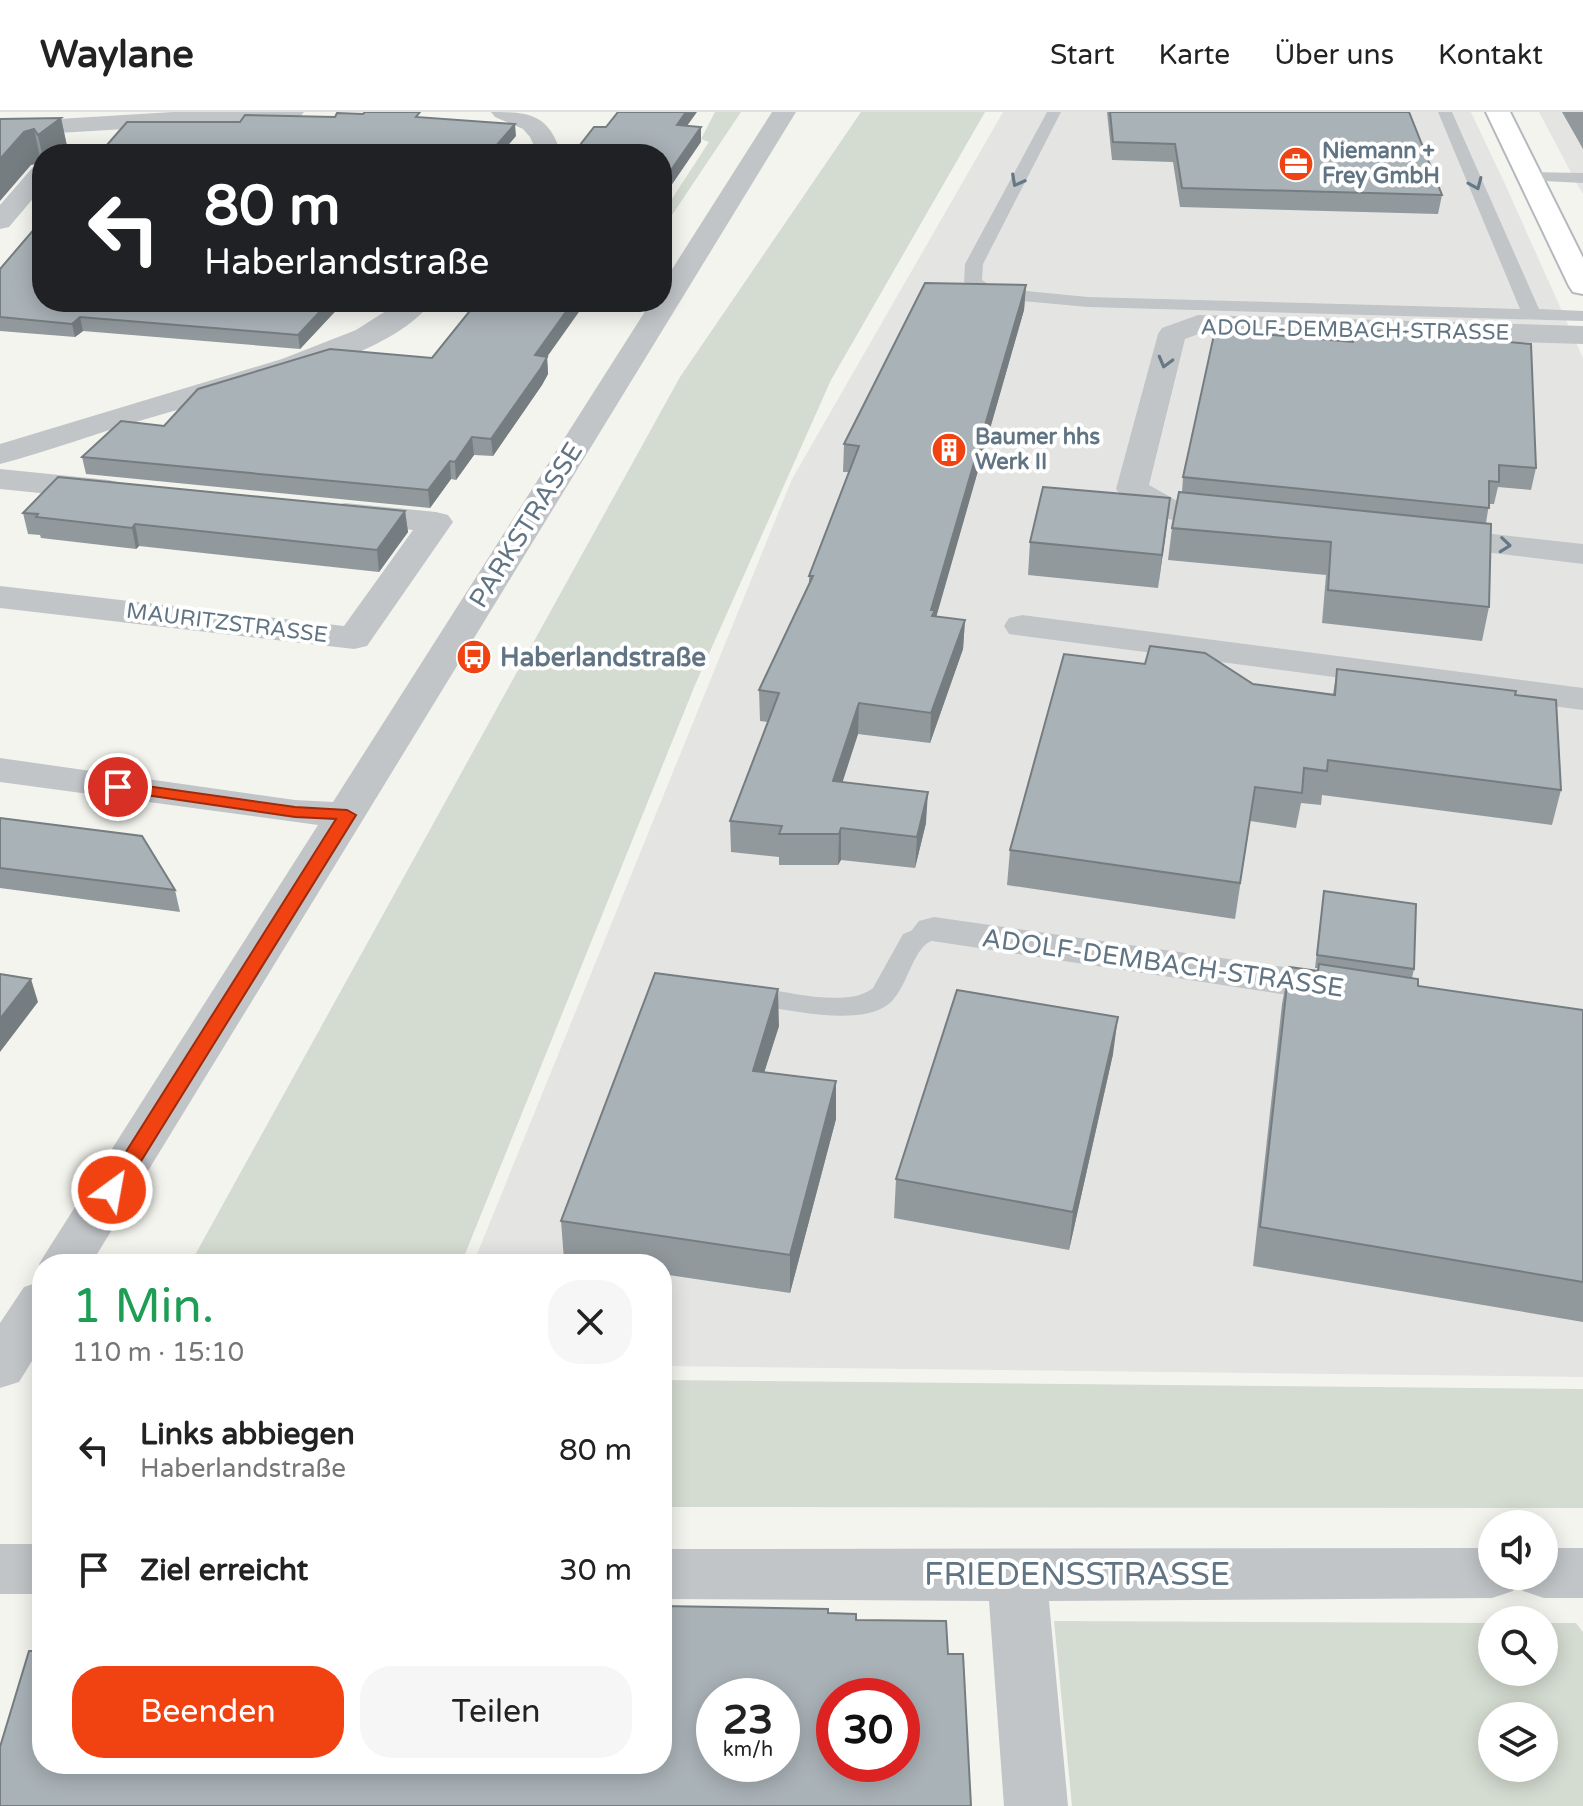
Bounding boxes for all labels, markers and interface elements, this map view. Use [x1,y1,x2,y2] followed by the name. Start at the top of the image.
[40,32,194,78] text: Waylane
[1050,38,1115,72] text: Start
[1159,38,1230,72] text: Karte
[1274,38,1394,72] text: Über uns
[1438,38,1543,72] text: Kontakt
[1322,138,1440,189] place label: Niemann + Frey GmbH
[1277,145,1315,183] office icon: Niemann + Frey GmbH
[204,173,340,240] text: 80 m
[1012,173,1027,187] one-way arrow
[72,176,176,280] icon: left
[1466,176,1482,190] one-way arrow
[204,241,489,284] text: Haberlandstraße
[1200,314,1510,346] street label: ADOLF-DEMBACH-STRASSE
[1157,355,1174,369] one-way arrow
[975,424,1101,475] place label: Baumer hhs Werk II
[930,431,968,469] building icon: Baumer hhs Werk II
[463,437,589,613] street label: PARKSTRASSE
[1499,536,1512,553] one-way arrow
[125,598,329,648] street label: MAURITZSTRASSE
[455,638,493,676] bus stop icon: Haberlandstraße
[500,642,706,673] place label: Haberlandstraße
[84,753,152,821] pin
[96,765,140,809] icon: arrive
[980,922,1346,1004] street label: ADOLF-DEMBACH-STRASSE
[70,1148,154,1232] position arrow
[72,1278,214,1336] text: 1 Min.
[548,1280,632,1364] button: close
[72,1337,244,1368] text: 110 m · 15:10
[140,1416,355,1453] text: Links abbiegen
[72,1428,116,1472] icon: left
[559,1432,632,1469] text: 80 m
[140,1453,346,1484] text: Haberlandstraße
[1478,1510,1558,1782] map controls
[1478,1510,1558,1590] button: sound
[72,1548,116,1592] icon: arrive
[140,1552,308,1589] text: Ziel erreicht
[559,1552,632,1589] text: 30 m
[924,1556,1230,1594] street label: FRIEDENSSTRASSE
[1478,1606,1558,1686] button: search
[72,1666,344,1758] button: Beenden
[360,1666,632,1758] button: Teilen
[816,1678,920,1782] speed limit sign: 30
[723,1696,773,1744] text: 23
[1478,1702,1558,1782] button: layers
[723,1738,773,1762] text: km/h

